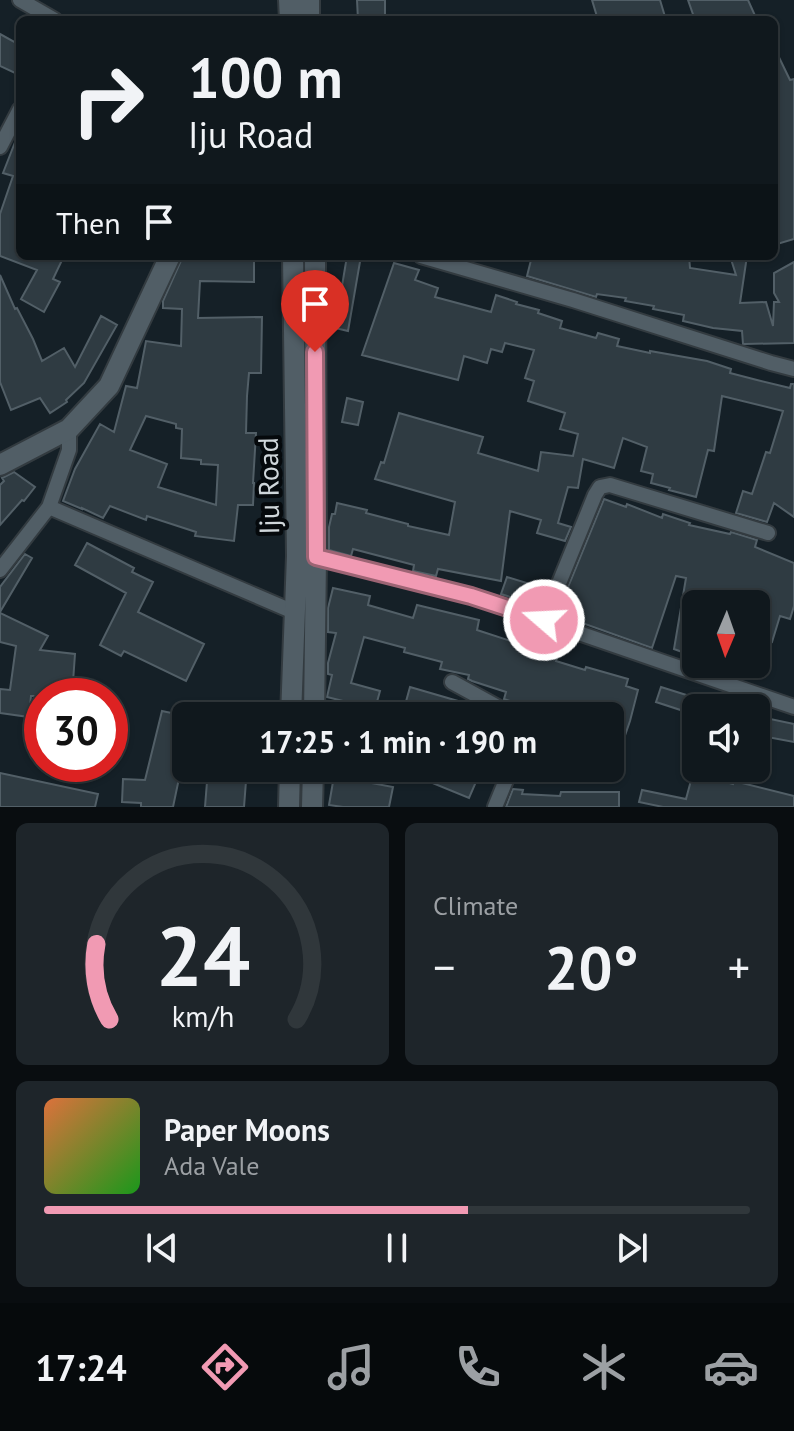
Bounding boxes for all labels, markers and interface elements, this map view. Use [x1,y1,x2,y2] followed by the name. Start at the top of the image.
[188,41,343,113] text: 100 m
[56,48,160,152] icon: right
[188,111,313,158] text: Iju Road
[137,200,181,244] icon: arrive
[56,203,121,242] text: Then
[281,270,349,352] pin
[293,282,337,326] icon: arrive
[249,437,287,535] street label: Iju Road
[502,578,586,662] position arrow
[682,590,770,678] north arrow
[682,590,770,782] map controls
[24,678,128,782] speed limit sign: 30
[682,694,770,782] button: sound
[259,722,537,761] text: 17:25 · 1 min · 190 m
[433,889,518,922] text: Climate
[155,901,250,1009] text: 24
[544,928,639,1006] text: 20°
[433,938,455,995] text: −
[728,938,750,995] text: +
[171,998,234,1035] text: km/h
[164,1110,330,1149] text: Paper Moons
[164,1149,259,1182] text: Ada Vale
[140,1226,184,1270] icon: previous
[375,1226,419,1270] icon: pause
[610,1226,654,1270] icon: next
[197,1339,253,1395] icon: directions
[323,1339,379,1395] icon: music
[450,1339,506,1395] icon: phone
[576,1339,632,1395] icon: climate
[703,1339,759,1395] icon: car
[35,1344,127,1391] text: 17:24

